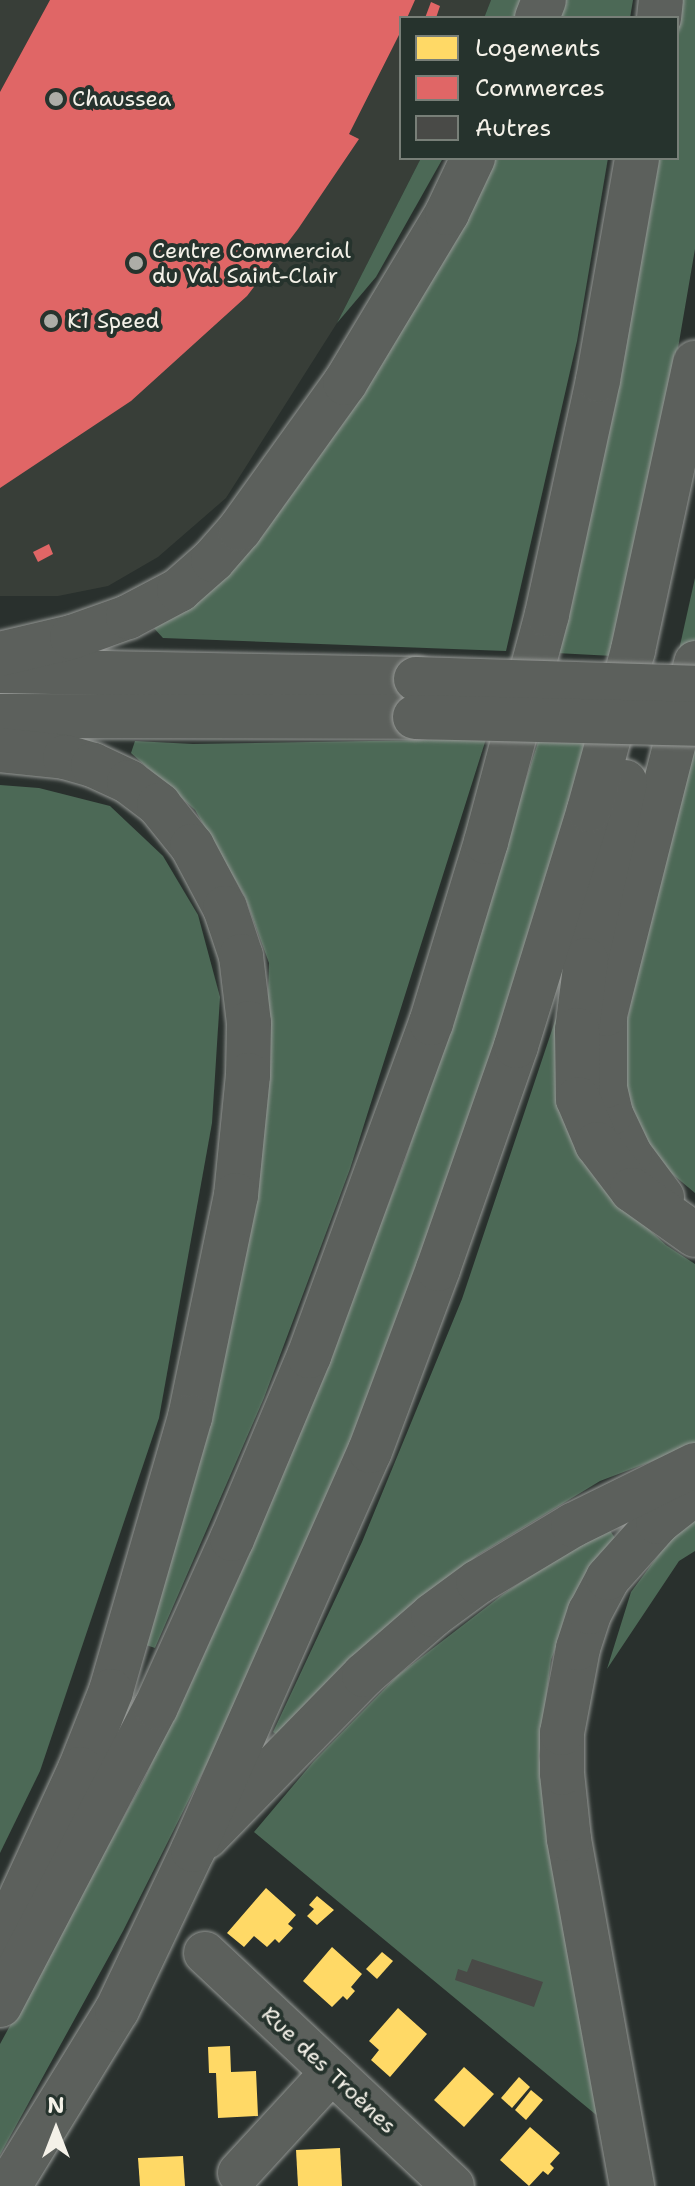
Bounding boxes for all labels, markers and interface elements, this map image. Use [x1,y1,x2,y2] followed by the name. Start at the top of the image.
[399,16,679,160] legend
[475,32,601,64] text: Logements
[475,72,605,104] text: Commerces
[72,86,171,112] place label: Chaussea
[47,90,65,108] marker: Chaussea
[475,112,551,144] text: Autres
[152,237,351,288] place label: Centre Commercial du Val Saint-Clair
[127,254,145,272] marker: Centre Commercial du Val Saint-Clair
[67,308,160,334] place label: K1 Speed
[42,312,60,330] marker: K1 Speed
[256,2001,402,2139] street label: Rue des Troènes
[16,2090,96,2170] north arrow
[47,2091,65,2120] text: N

